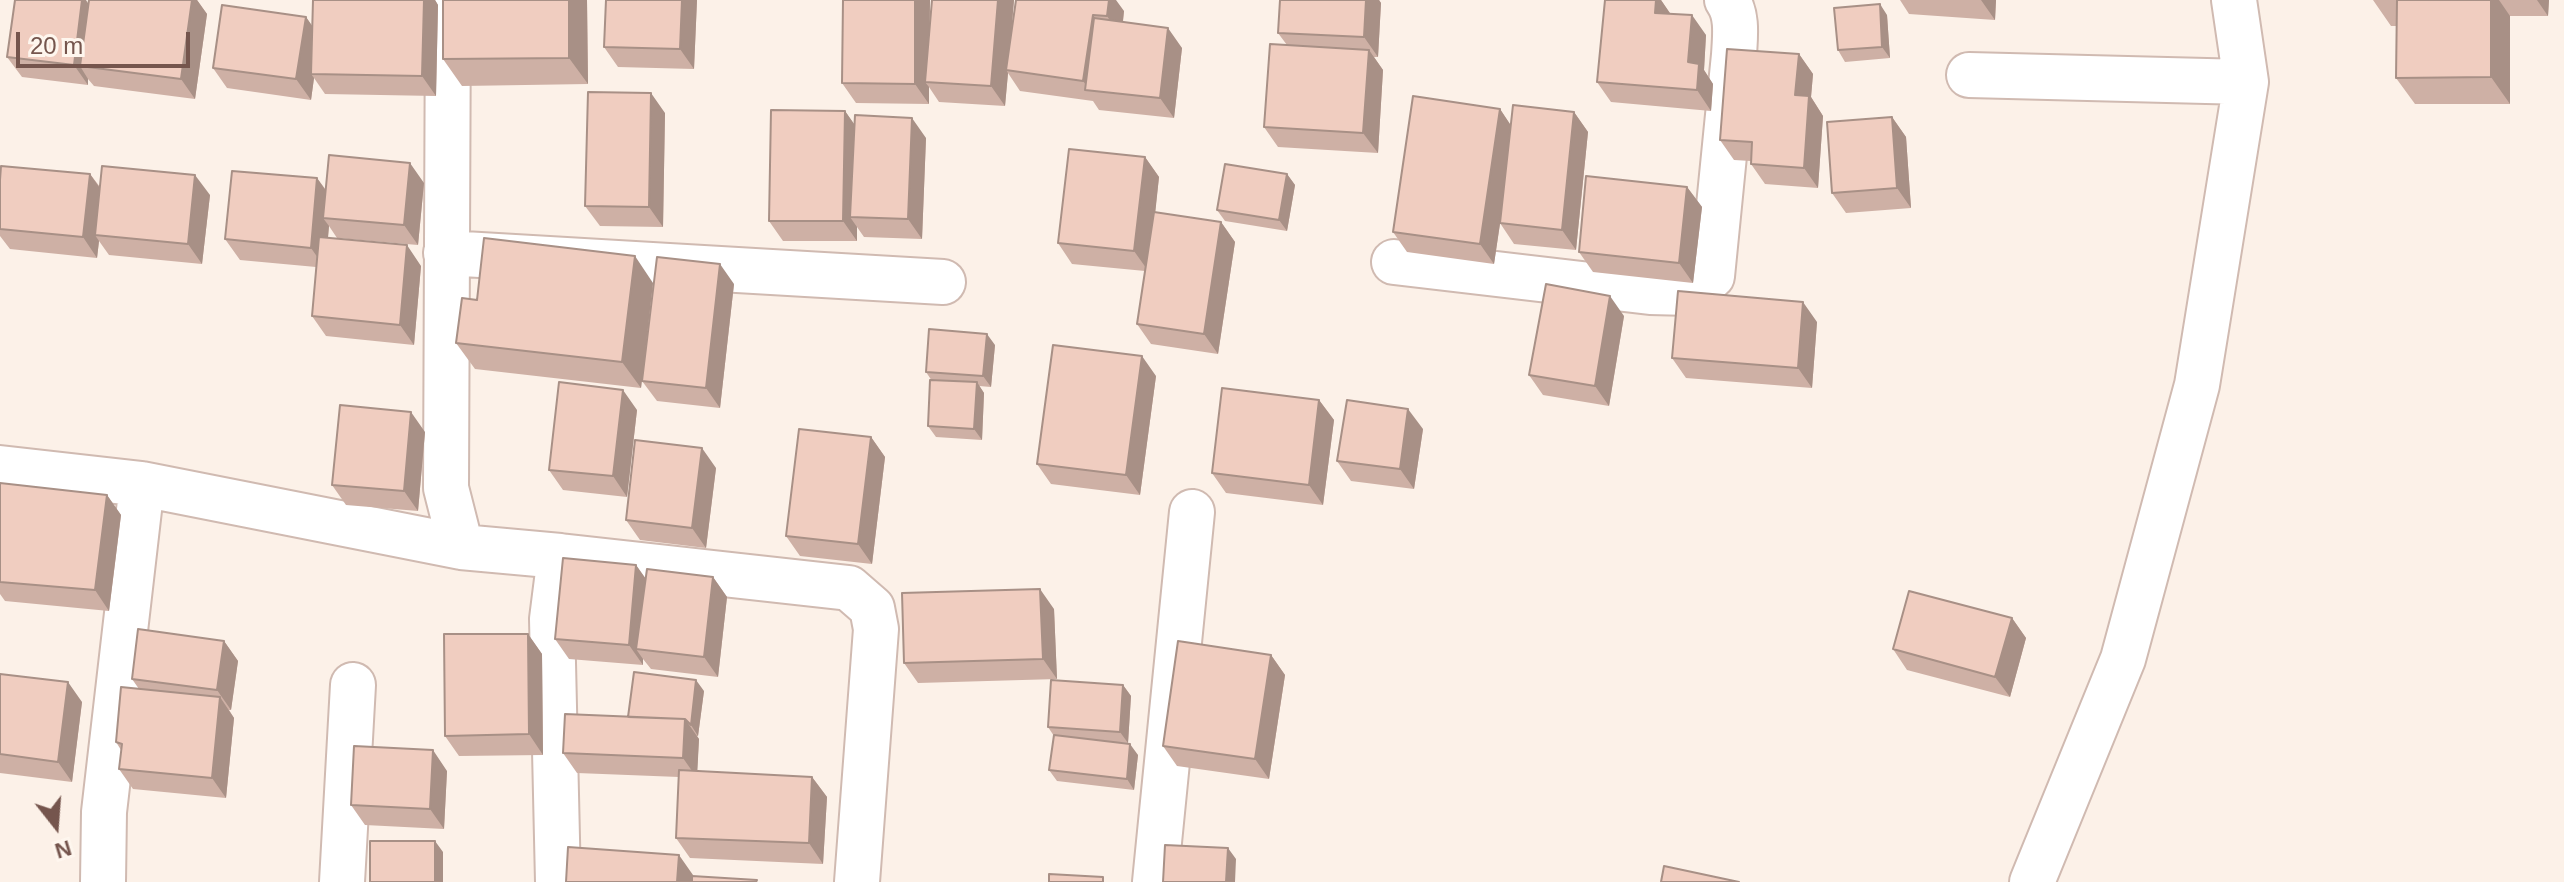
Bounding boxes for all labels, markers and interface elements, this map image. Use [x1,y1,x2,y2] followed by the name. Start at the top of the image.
[20,16,194,66] scale bar
[30,32,83,59] text: 20 m
[16,786,96,866] north arrow
[52,835,74,864] text: N

